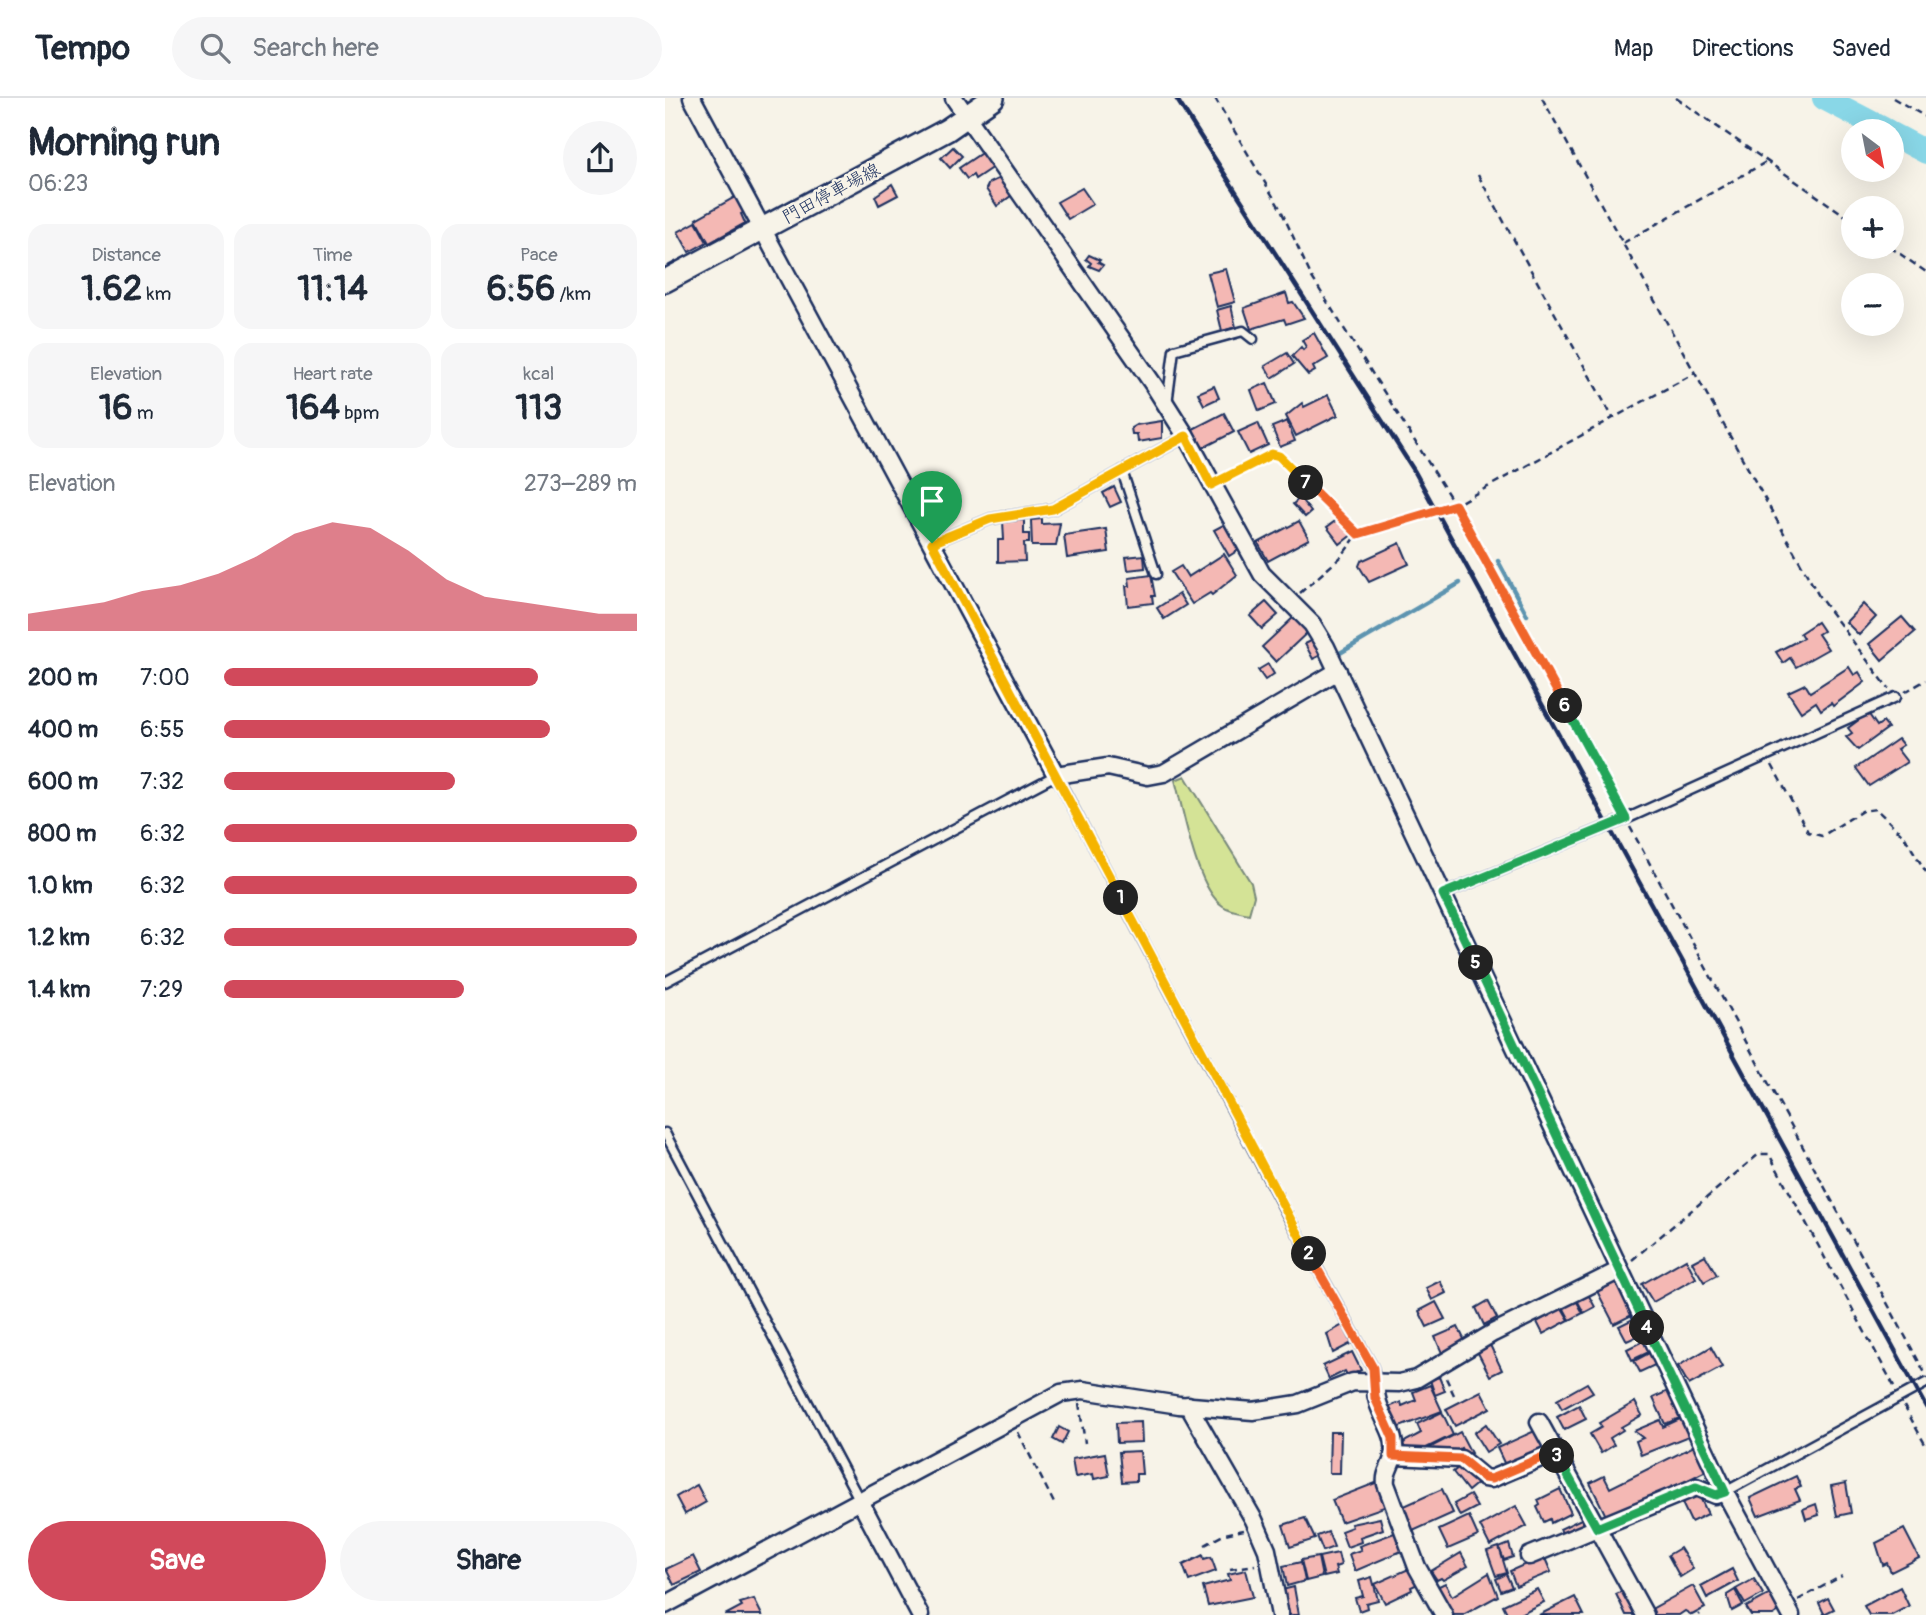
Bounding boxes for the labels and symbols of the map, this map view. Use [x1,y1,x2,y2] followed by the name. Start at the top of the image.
[1841,119,1904,182] north arrow
[778,158,884,229] street label: 門田停車場線
[1289,466,1323,500] pin: 7
[902,471,962,543] pin
[1548,688,1583,724] pin: 6
[1103,880,1139,916] pin: 1
[1459,946,1493,980] pin: 5
[1291,1236,1327,1272] pin: 2
[1629,1310,1665,1346] pin: 4
[1539,1438,1575,1474] pin: 3

